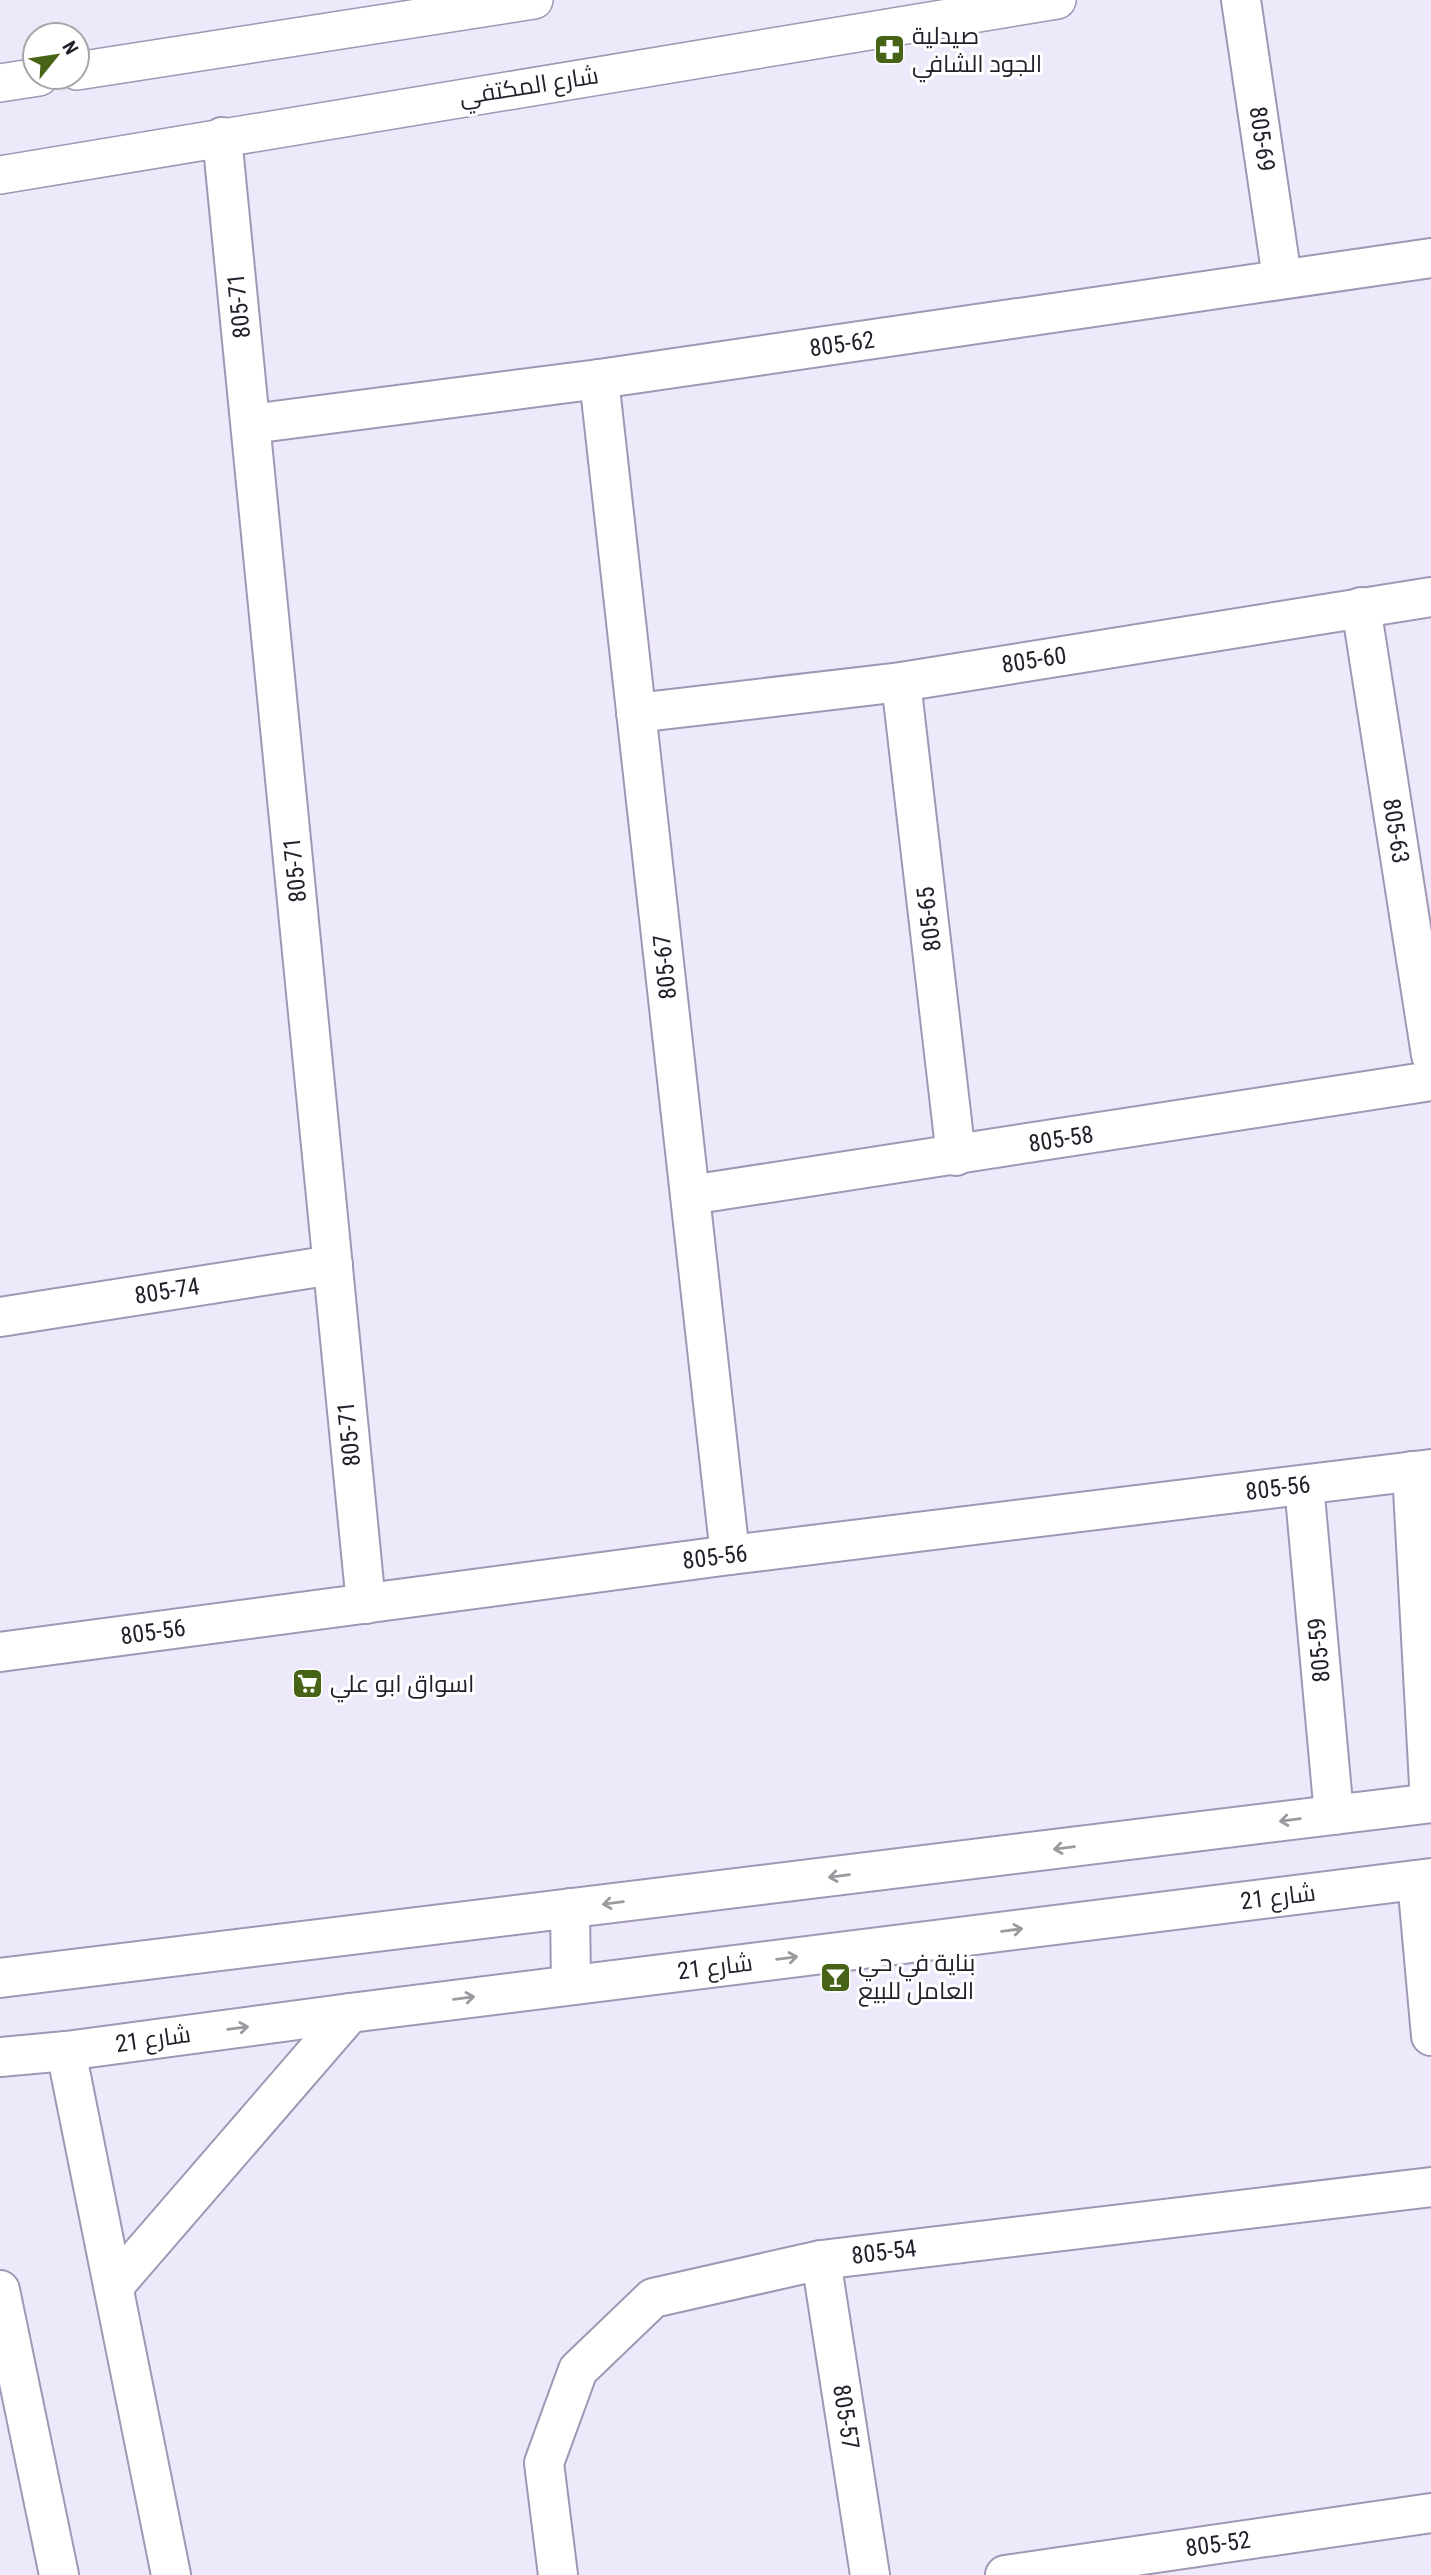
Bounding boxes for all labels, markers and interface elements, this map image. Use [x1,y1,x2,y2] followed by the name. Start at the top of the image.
[21,21,91,91] north arrow
[912,22,1042,83] place label: صيدلية الجود الشافي
[872,33,906,67] pharmacy icon: صيدلية الجود الشافي
[57,37,83,59] text: N
[457,61,601,116] street label: شارع المكتفي
[1244,105,1280,173] street label: 805-69
[222,272,256,340] street label: 805-71
[808,326,876,362] street label: 805-62
[1000,641,1068,679] street label: 805-60
[1377,797,1415,865] street label: 805-63
[278,836,312,904] street label: 805-71
[911,885,947,953] street label: 805-65
[648,933,682,1001] street label: 805-67
[1027,1120,1095,1158] street label: 805-58
[133,1272,202,1310] street label: 805-74
[332,1400,366,1468] street label: 805-71
[1244,1470,1312,1506] street label: 805-56
[681,1539,749,1575] street label: 805-56
[119,1614,187,1650] street label: 805-56
[1302,1616,1336,1684] street label: 805-59
[290,1667,324,1701] supermarket icon: اسواق ابو علي
[330,1670,475,1703] place label: اسواق ابو علي
[1279,1814,1302,1827] one-way arrow
[1054,1841,1076,1854] one-way arrow
[828,1869,850,1882] one-way arrow
[1239,1878,1318,1917] street label: شارع 21
[602,1897,625,1910] one-way arrow
[1001,1924,1023,1937] one-way arrow
[676,1948,755,1987] street label: شارع 21
[858,1949,975,2007] place label: بناية في حي العامل للبيع
[775,1952,797,1965] one-way arrow
[818,1960,852,1994] bar icon: بناية في حي العامل للبيع
[452,1992,474,2005] one-way arrow
[114,2020,193,2060] street label: شارع 21
[226,2021,249,2034] one-way arrow
[850,2234,918,2270] street label: 805-54
[827,2383,865,2451] street label: 805-57
[1184,2526,1252,2562] street label: 805-52

